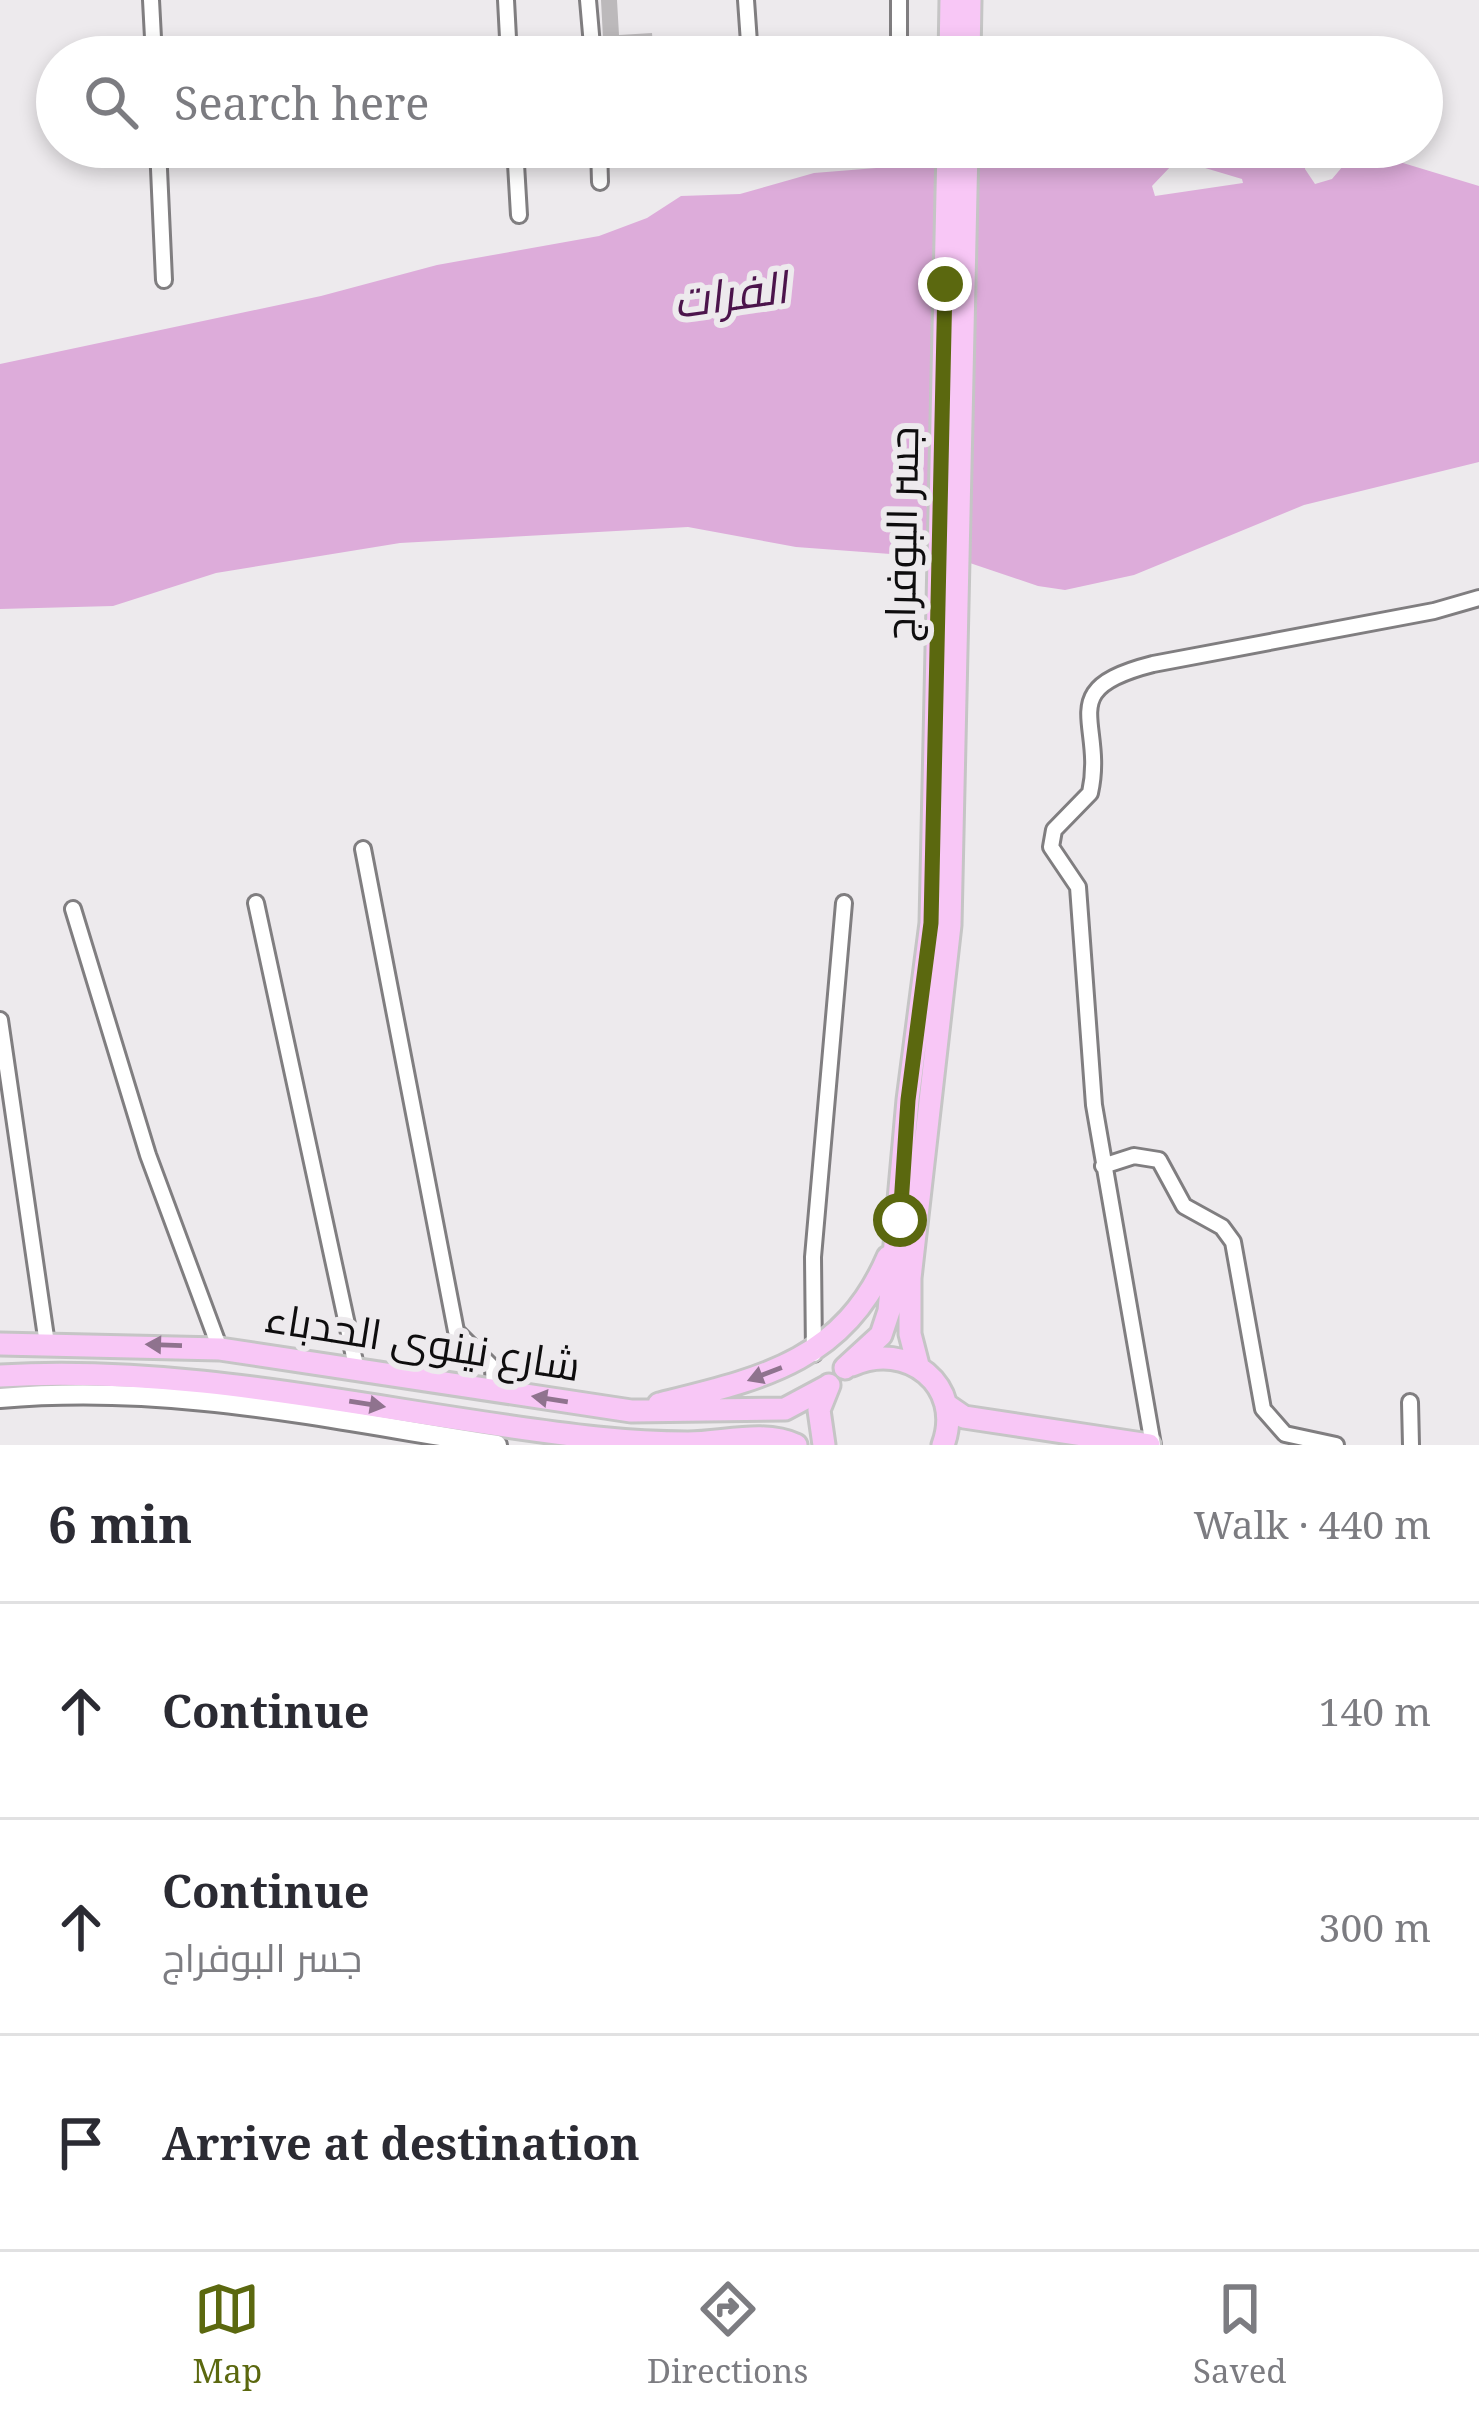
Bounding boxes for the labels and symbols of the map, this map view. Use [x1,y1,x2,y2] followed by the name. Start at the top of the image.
[669,254,795,331] water label: الفرات
[918,257,972,311] route end
[870,426,931,642] street label: جسر البوفراج
[873,1193,927,1247] route start
[261,1287,585,1394] street label: شارع نينوى الحدباء
[144,1335,182,1354] one-way arrow
[746,1365,782,1384] one-way arrow
[531,1390,568,1409] one-way arrow
[348,1395,386,1414] one-way arrow

